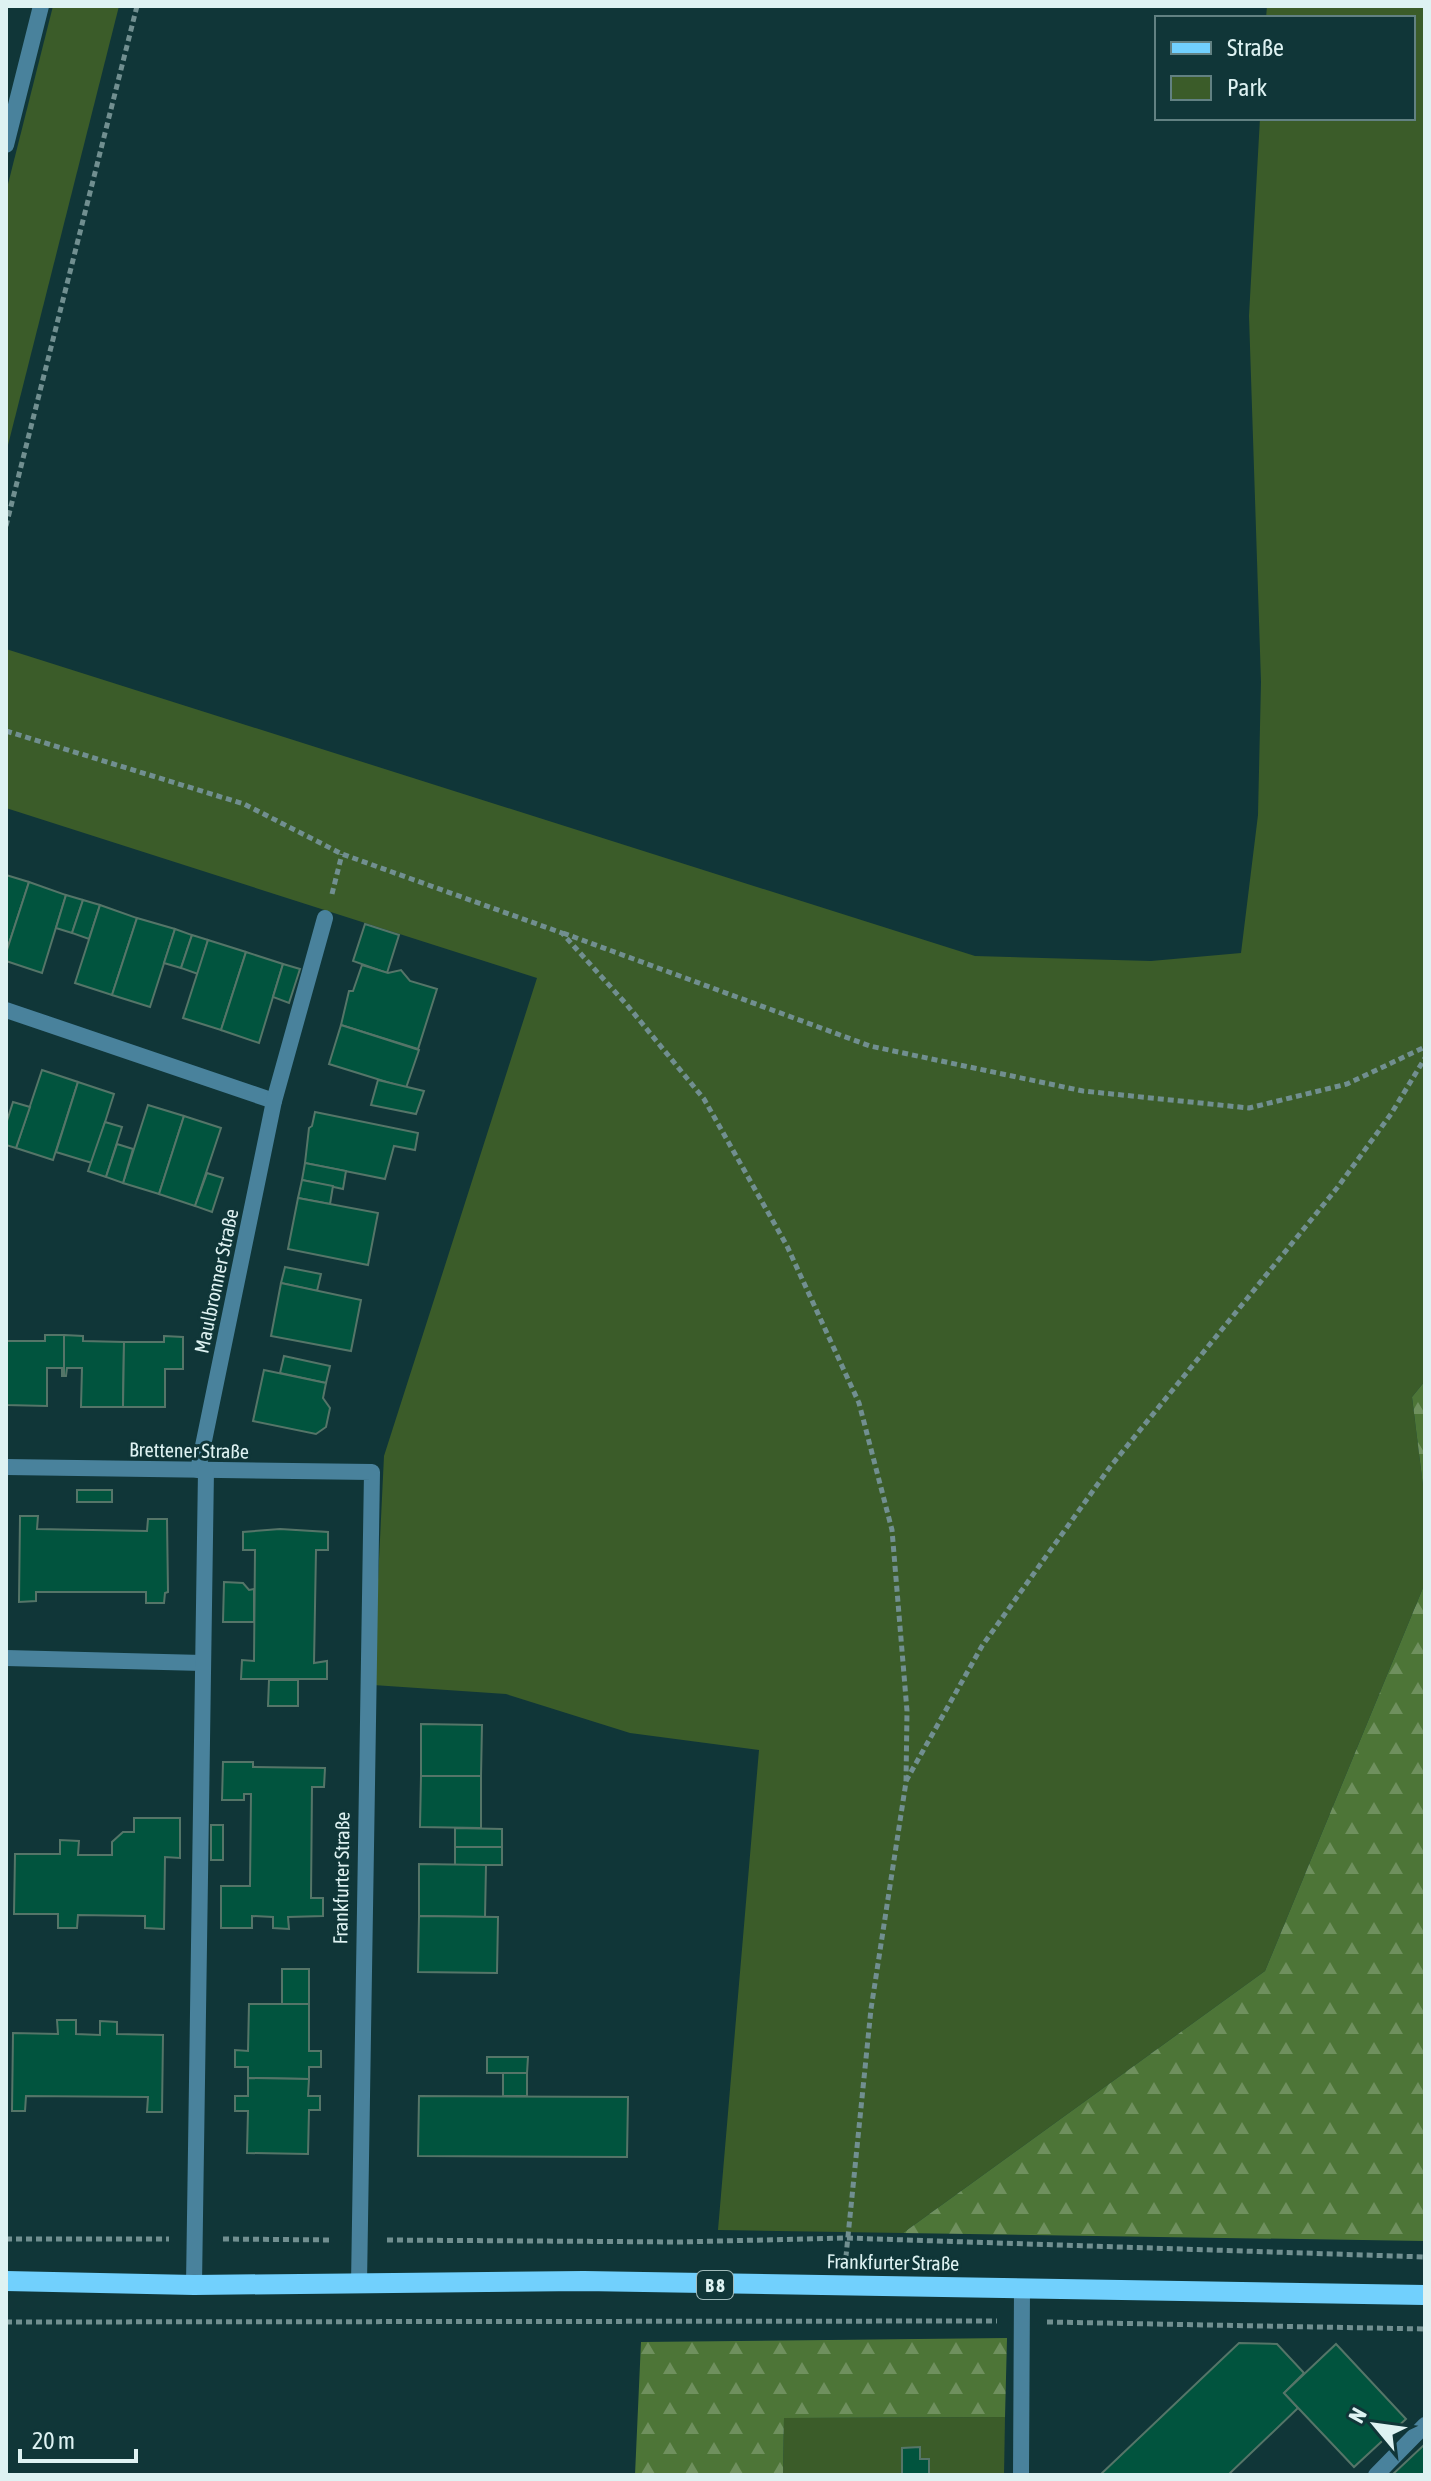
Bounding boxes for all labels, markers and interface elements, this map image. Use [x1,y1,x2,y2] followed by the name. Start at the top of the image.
[1155,16,1415,120] legend
[1227,34,1284,61] text: Straße
[1227,74,1268,101] text: Park
[189,1207,243,1355] street label: Maulbronner Straße
[129,1437,249,1463] street label: Brettener Straße
[328,1812,354,1944] street label: Frankfurter Straße
[827,2249,959,2275] street label: Frankfurter Straße
[697,2271,733,2299] road number: B 8
[1335,2385,1415,2465] north arrow
[1343,2403,1372,2427] text: N
[20,2413,136,2463] scale bar
[32,2427,75,2454] text: 20 m

